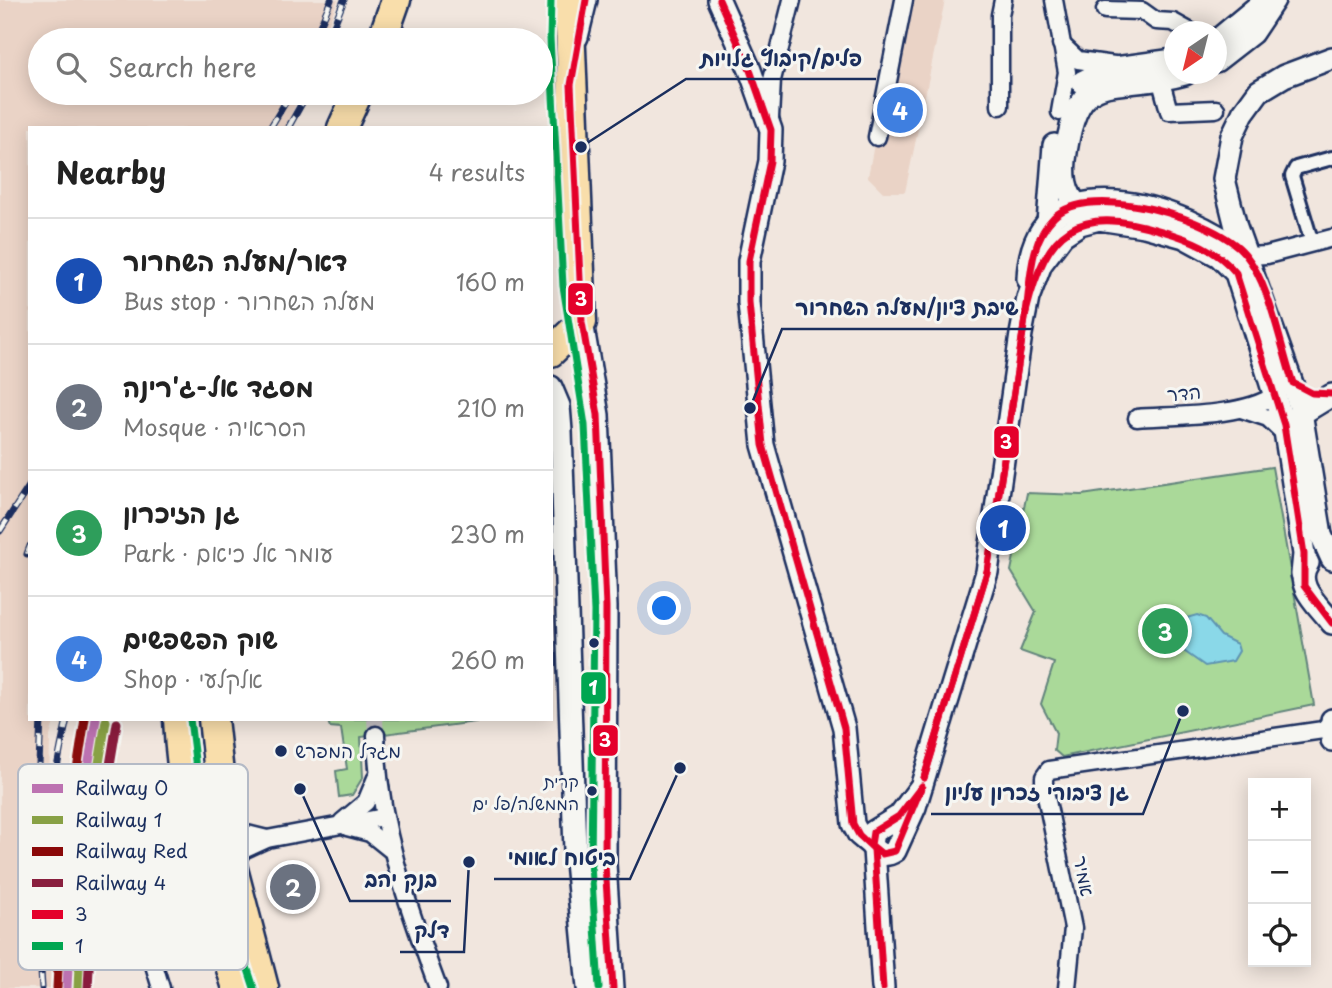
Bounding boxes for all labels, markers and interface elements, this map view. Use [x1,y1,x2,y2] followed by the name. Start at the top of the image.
[1164,21,1227,84] north arrow
[28,28,553,105] search box
[686,37,876,79] callout: פלים/קיבוץ גלויות
[698,41,862,73] text: פלים/קיבוץ גלויות
[108,47,257,86] text: Search here
[52,48,90,86] icon: search
[877,84,923,136] pin: 4
[56,149,166,194] text: Nearby
[429,154,525,189] text: 4 results
[123,241,348,280] text: דאר/מעלה השחרור
[74,264,85,299] text: 1
[456,264,525,299] text: 160 m
[567,282,594,316] line badge: 3
[123,283,375,318] text: Bus stop · מעלה השחרור
[575,284,587,312] text: 3
[782,287,1033,329] callout: שיבת ציון/מעלה השחרור
[795,290,1019,322] text: שיבת ציון/מעלה השחרור
[123,367,313,406] text: מסגד אל-ג'רינה
[1166,377,1202,407] street label: הדר
[71,390,87,425] text: 2
[457,390,525,425] text: 210 m
[123,409,307,444] text: Mosque · הסראיה
[993,425,1020,459] line badge: 3
[1000,427,1012,455] text: 3
[123,493,240,532] text: גן הזיכרון
[980,502,1026,554] pin: 1
[71,516,87,551] text: 3
[450,516,525,551] text: 230 m
[123,535,333,570] text: Park · עומר אל כיאם
[647,591,681,625] your location
[1142,605,1188,657] pin: 3
[123,619,278,658] text: שוק הפשפשים
[587,636,601,650] unlabelled marker
[71,642,87,677] text: 4
[450,642,525,677] text: 260 m
[123,661,263,696] text: Shop · אלקלעי
[580,671,607,705] line badge: 1
[588,673,598,701] text: 1
[592,724,619,757] line badge: 3
[599,725,611,753] text: 3
[295,736,401,764] place label: מגדל המפרש
[273,743,289,759] marker: מגדל המפרש
[18,764,248,970] legend
[472,768,579,816] place label: קרית הממשלה/פל ים
[931,772,1143,814] callout: גן ציבורי זכרון עליון
[75,773,168,801] text: Railway 0
[945,775,1130,807] text: גן ציבורי זכרון עליון
[1248,778,1311,967] map controls
[1248,778,1311,841] button: +
[585,784,599,798] marker: קרית הממשלה/פל ים
[75,805,162,833] text: Railway 1
[75,836,188,864] text: Railway Red
[494,837,630,879] callout: ביטוח לאומי
[508,840,616,872] text: ביטוח לאומי
[1248,841,1311,904] button: −
[1067,853,1103,899] street label: אמיר
[350,859,451,901] callout: בנק יהב
[270,861,316,913] pin: 2
[364,862,437,894] text: בנק יהב
[75,868,166,896] text: Railway 4
[75,899,88,927] text: 3
[1248,904,1311,967] button: locate
[400,910,464,952] callout: דלק
[414,913,450,945] text: דלק
[75,931,84,959] text: 1

